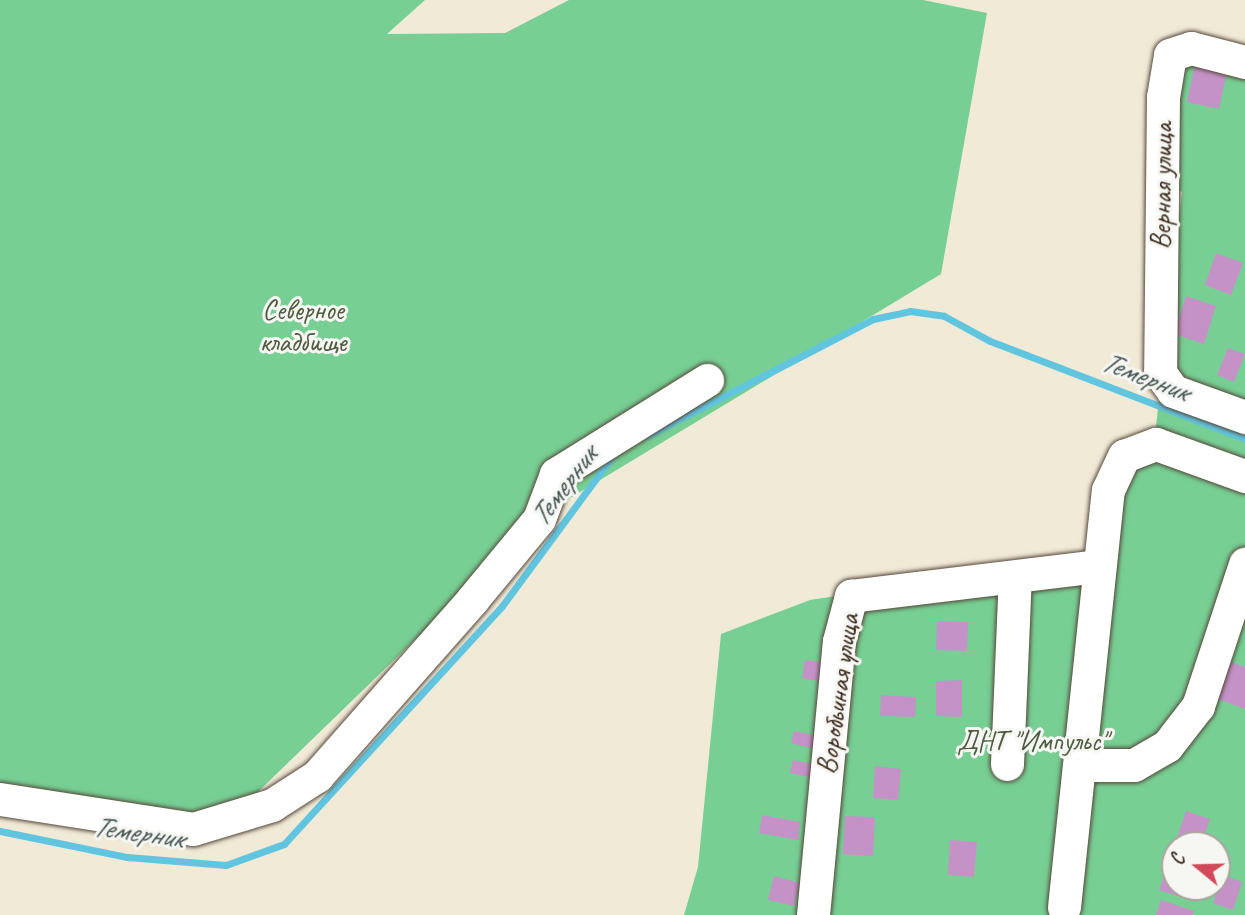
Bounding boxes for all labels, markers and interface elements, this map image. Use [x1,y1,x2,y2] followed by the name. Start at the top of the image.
[1144,122,1180,250] street label: Верная улица
[260,293,346,359] park label: Северное кладбище
[1096,343,1194,409] water label: Темерник
[521,439,605,533] water label: Темерник
[810,610,866,778] street label: Воробьиная улица
[957,724,1107,758] park label: ДНТ "Импульс"
[90,808,186,856] water label: Темерник
[1161,831,1231,901] north arrow
[1165,851,1191,868] text: С

